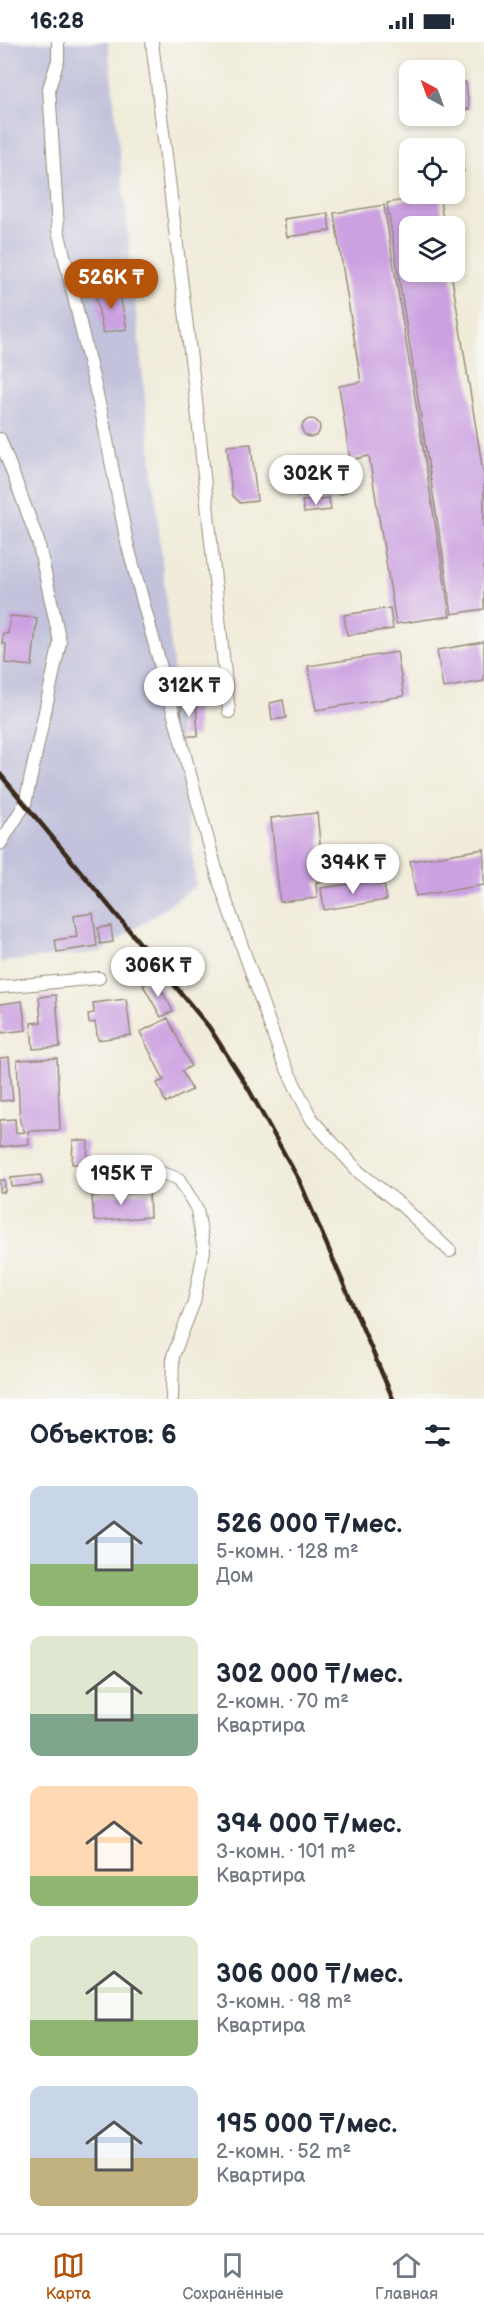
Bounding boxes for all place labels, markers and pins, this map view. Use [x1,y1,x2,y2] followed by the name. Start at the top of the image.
[62,259,160,310] pin: 526K ₸
[267,455,365,506] pin: 302K ₸
[140,667,238,718] pin: 312K ₸
[304,844,402,895] pin: 394K ₸
[109,947,207,998] pin: 306K ₸
[72,1155,170,1206] pin: 195K ₸

